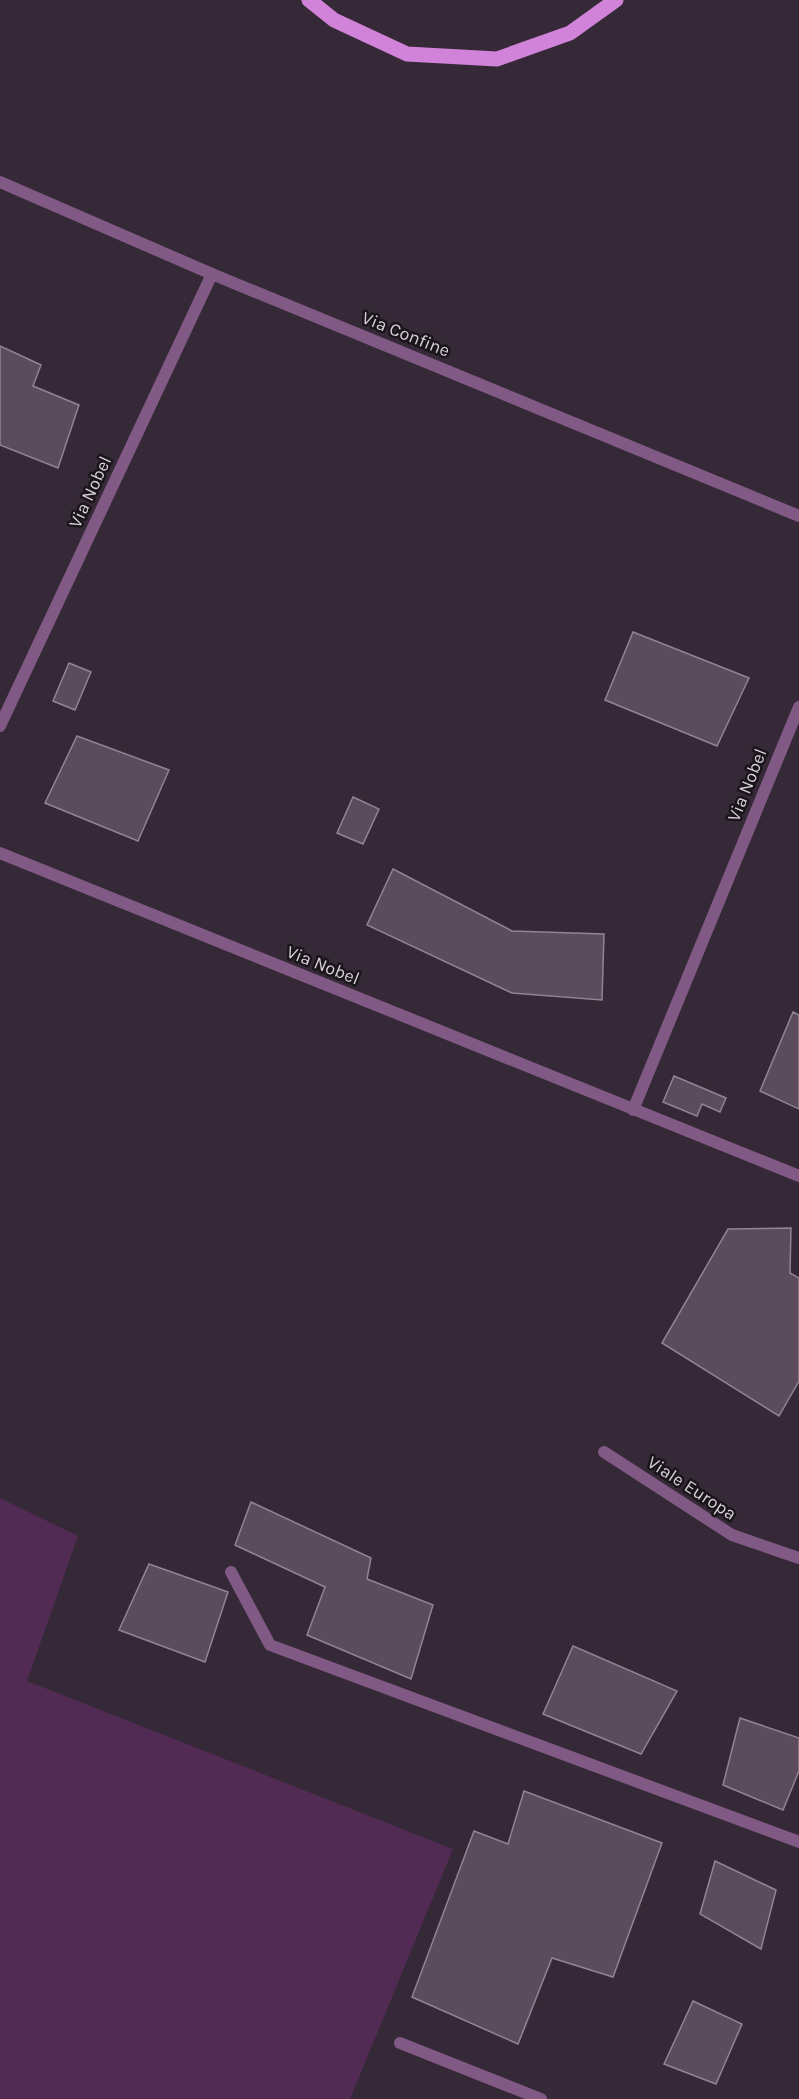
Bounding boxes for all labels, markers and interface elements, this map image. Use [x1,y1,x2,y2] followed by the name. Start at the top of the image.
[359,306,453,362] street label: Via Confine
[64,453,116,531] street label: Via Nobel
[722,745,772,825] street label: Via Nobel
[283,940,363,990] street label: Via Nobel
[643,1451,741,1525] street label: Viale Europa

